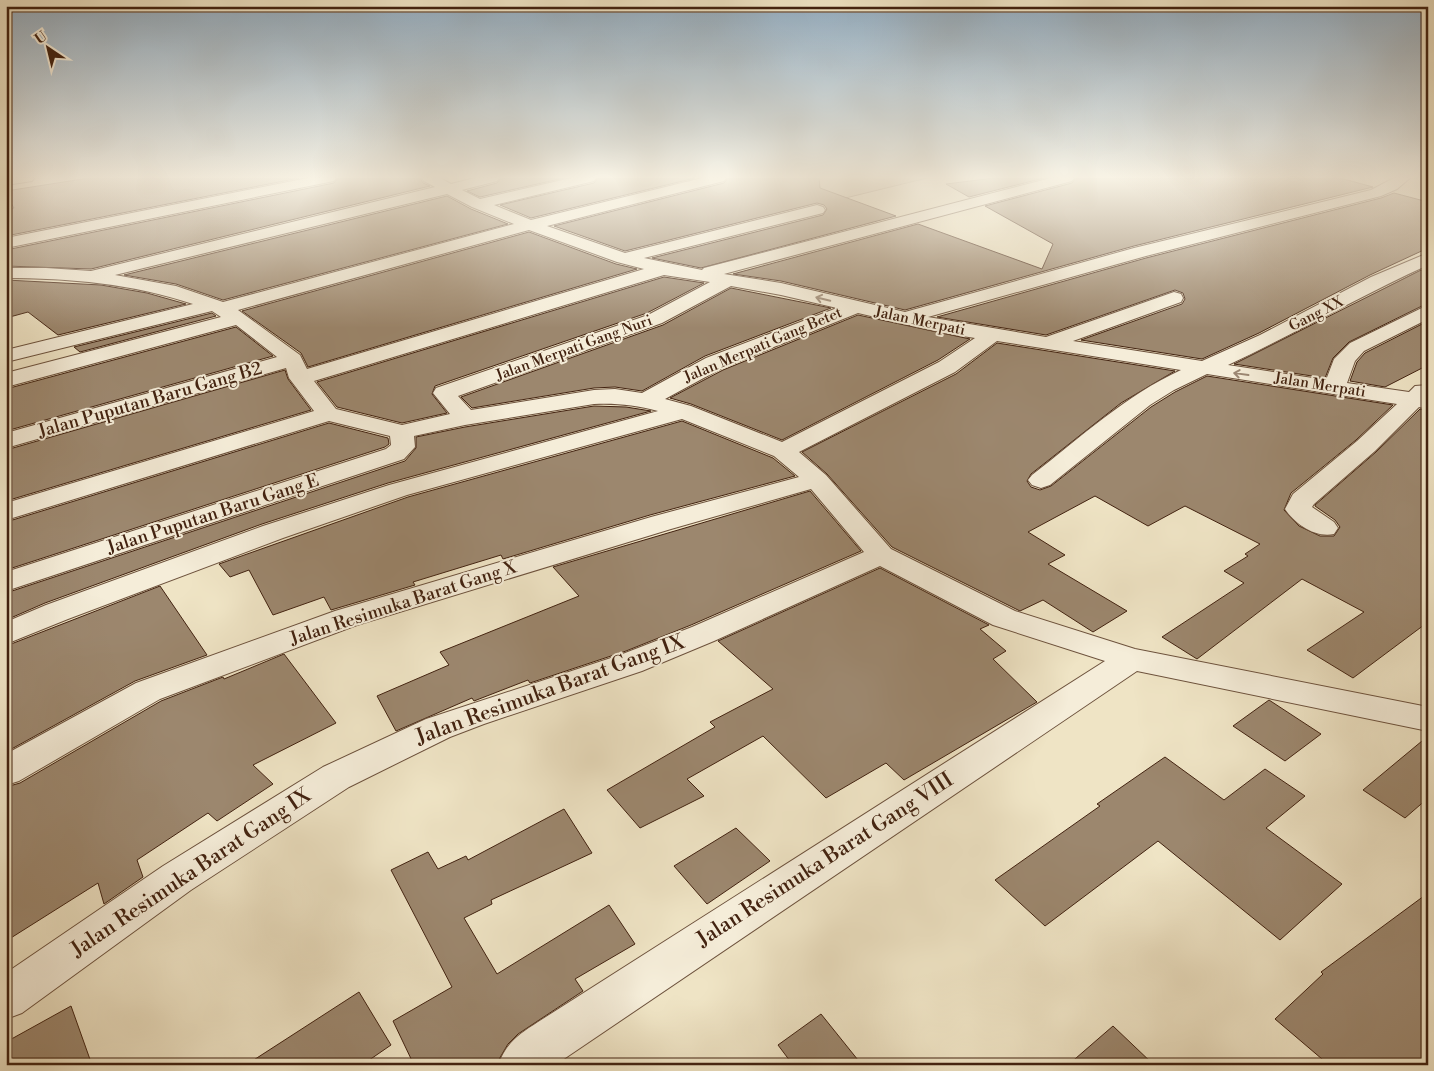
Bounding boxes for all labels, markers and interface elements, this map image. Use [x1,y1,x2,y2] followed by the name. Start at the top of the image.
[22,22,72,72] north arrow
[32,28,51,49] text: U
[1286,292,1347,336] street label: Gang XX
[816,294,832,303] one-way arrow
[872,302,967,340] street label: Jalan Merpati
[680,303,846,387] street label: Jalan Merpati Gang Betet
[492,311,655,385] street label: Jalan Merpati Gang Nuri
[34,357,265,443] street label: Jalan Puputan Baru Gang B2
[1233,368,1249,378] one-way arrow
[1272,368,1367,402] street label: Jalan Merpati
[103,469,322,560] street label: Jalan Puputan Baru Gang E
[286,555,520,651] street label: Jalan Resimuka Barat Gang X
[411,629,689,751] street label: Jalan Resimuka Barat Gang IX
[691,767,958,953] street label: Jalan Resimuka Barat Gang VIII
[65,782,317,964] street label: Jalan Resimuka Barat Gang IX

